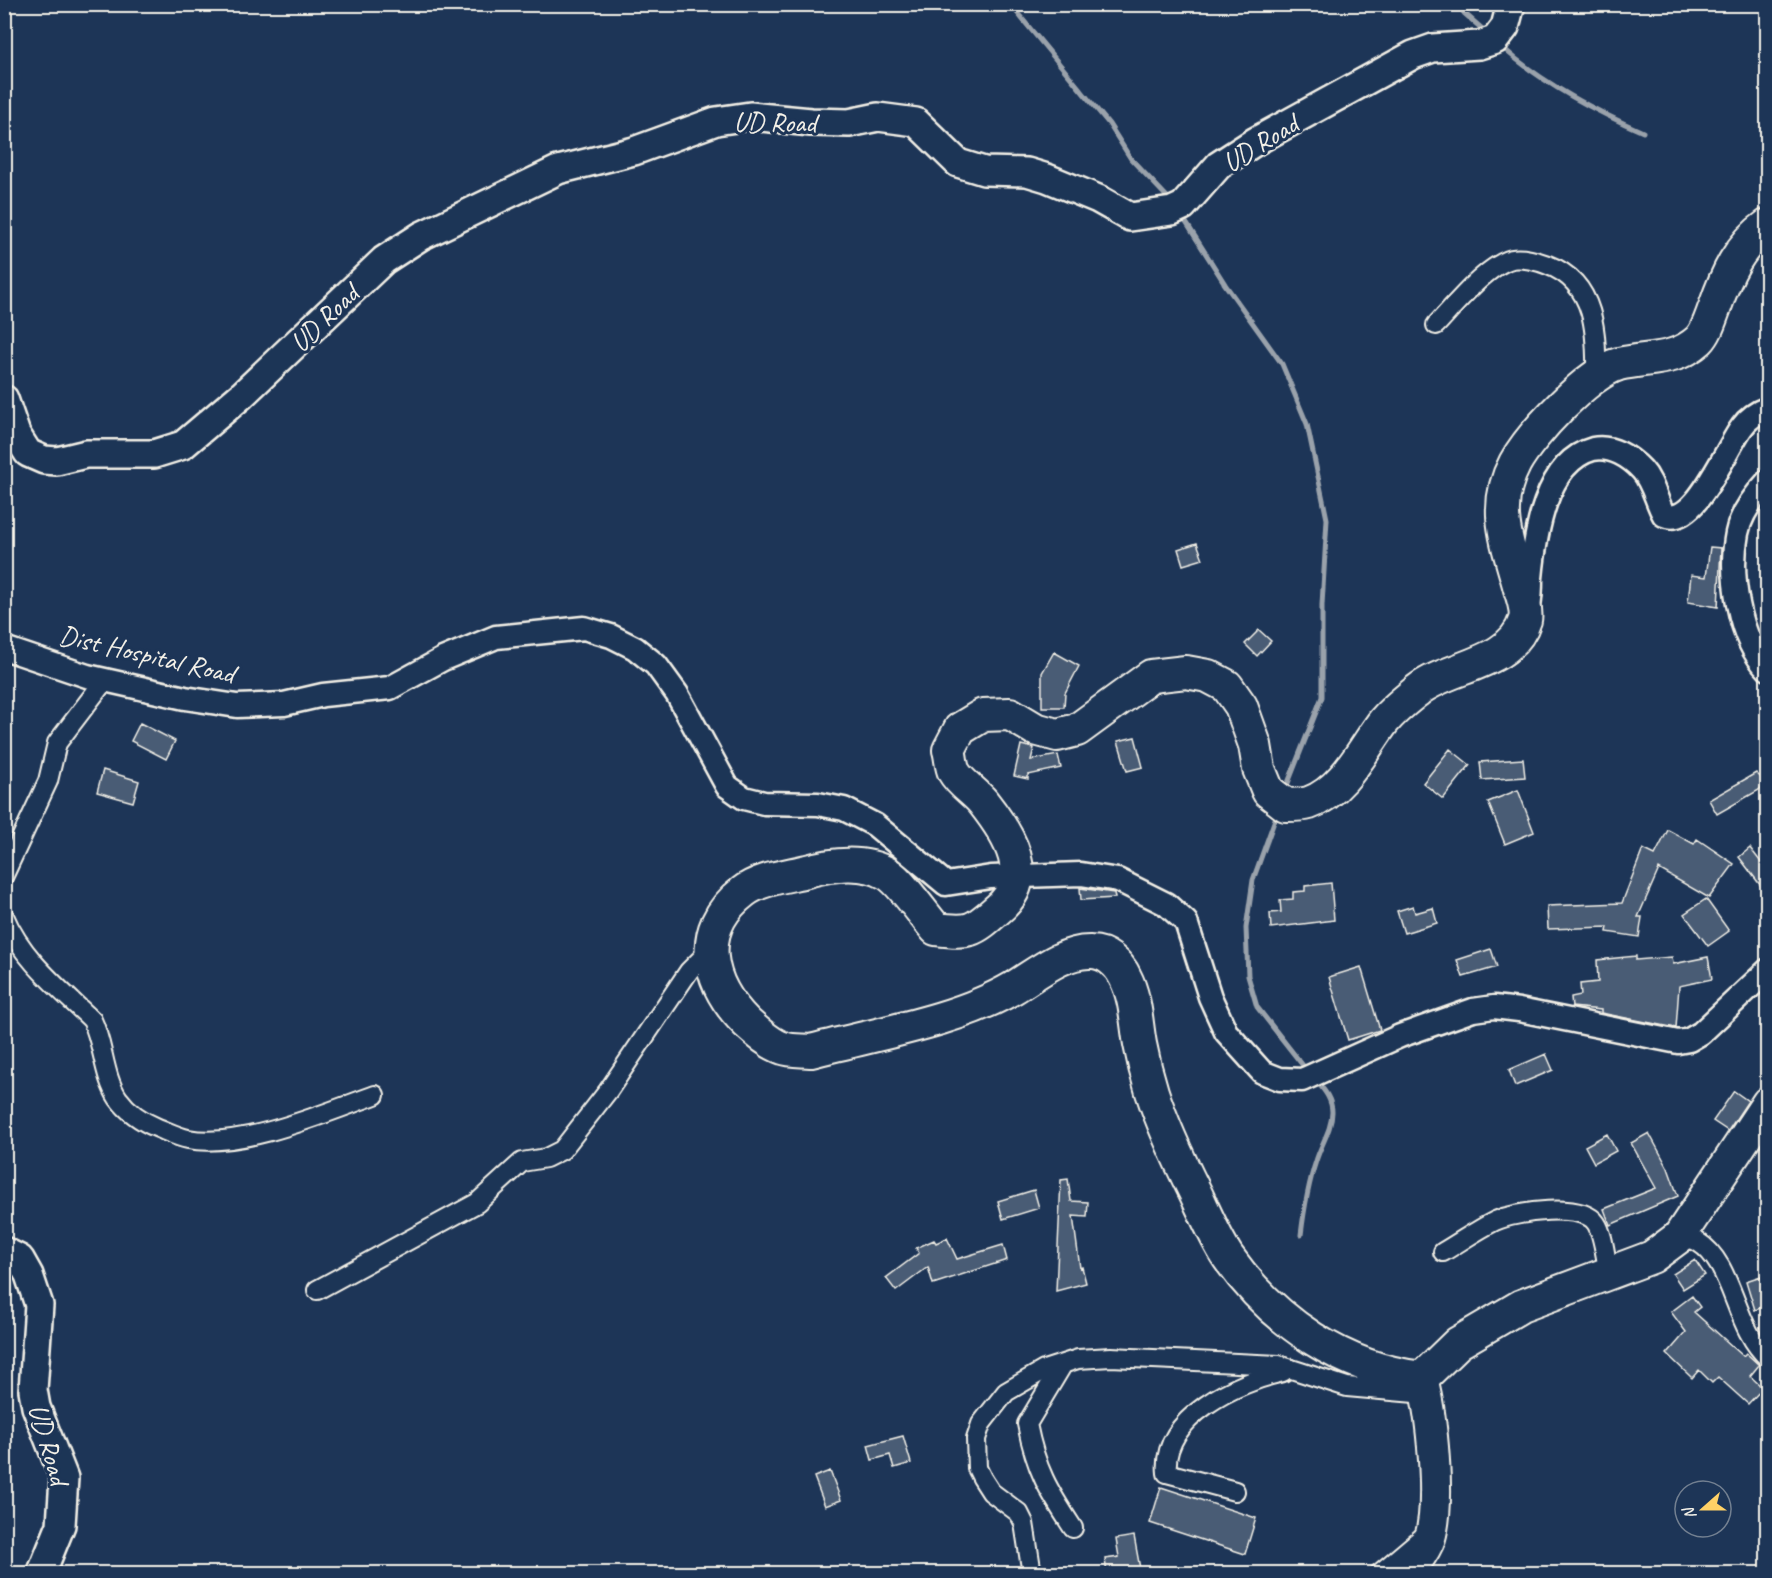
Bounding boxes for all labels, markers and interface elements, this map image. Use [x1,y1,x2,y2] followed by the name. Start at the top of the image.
[733,104,821,140] street label: UD Road
[1216,104,1308,180] street label: UD Road
[282,274,369,359] street label: UD Road
[56,617,242,692] street label: Dist Hospital Road
[21,1400,78,1492] street label: UD Road
[1673,1479,1733,1539] north arrow
[1678,1503,1701,1522] text: N

